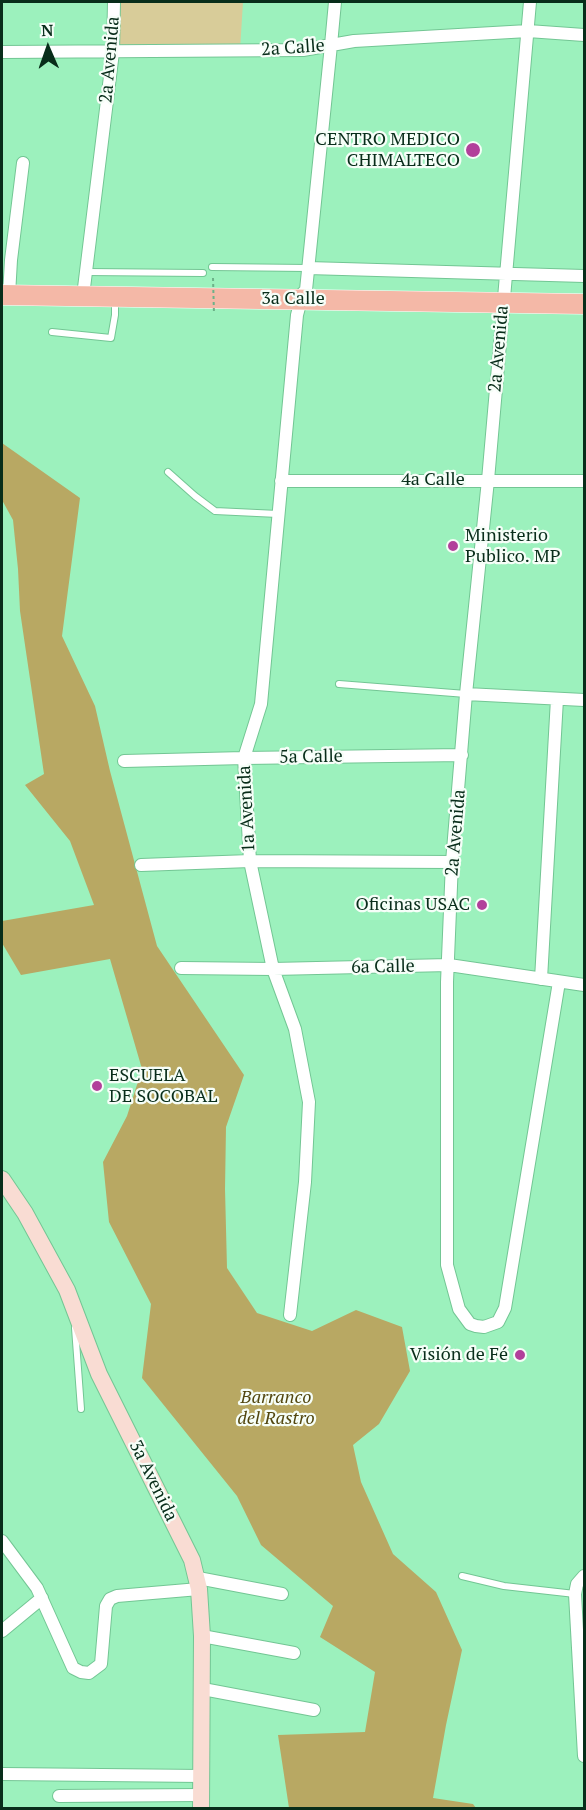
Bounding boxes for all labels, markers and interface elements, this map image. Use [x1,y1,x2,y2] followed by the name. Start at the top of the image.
[95,16,125,104] street label: 2a Avenida
[18,18,78,78] north arrow
[41,19,54,41] text: N
[261,35,325,61] street label: 2a Calle
[315,129,460,172] place label: CENTRO MEDICO CHIMALTECO
[464,141,482,159] marker: CENTRO MEDICO CHIMALTECO
[261,288,325,310] street label: 3a Calle
[484,305,514,393] street label: 2a Avenida
[401,469,465,491] street label: 4a Calle
[465,525,560,568] place label: Ministerio Publico. MP
[446,539,460,553] marker: Ministerio Publico. MP
[279,746,343,768] street label: 5a Calle
[234,765,260,853] street label: 1a Avenida
[441,789,471,877] street label: 2a Avenida
[355,894,470,916] place label: Oficinas USAC
[475,898,489,912] marker: Oficinas USAC
[351,956,415,978] street label: 6a Calle
[109,1065,217,1108] place label: ESCUELA DE SOCOBAL
[90,1079,104,1093] marker: ESCUELA DE SOCOBAL
[410,1344,508,1366] place label: Visión de Fé
[513,1348,527,1362] marker: Visión de Fé
[237,1387,315,1430] park label: Barranco del Rastro
[124,1437,182,1525] street label: 3a Avenida

